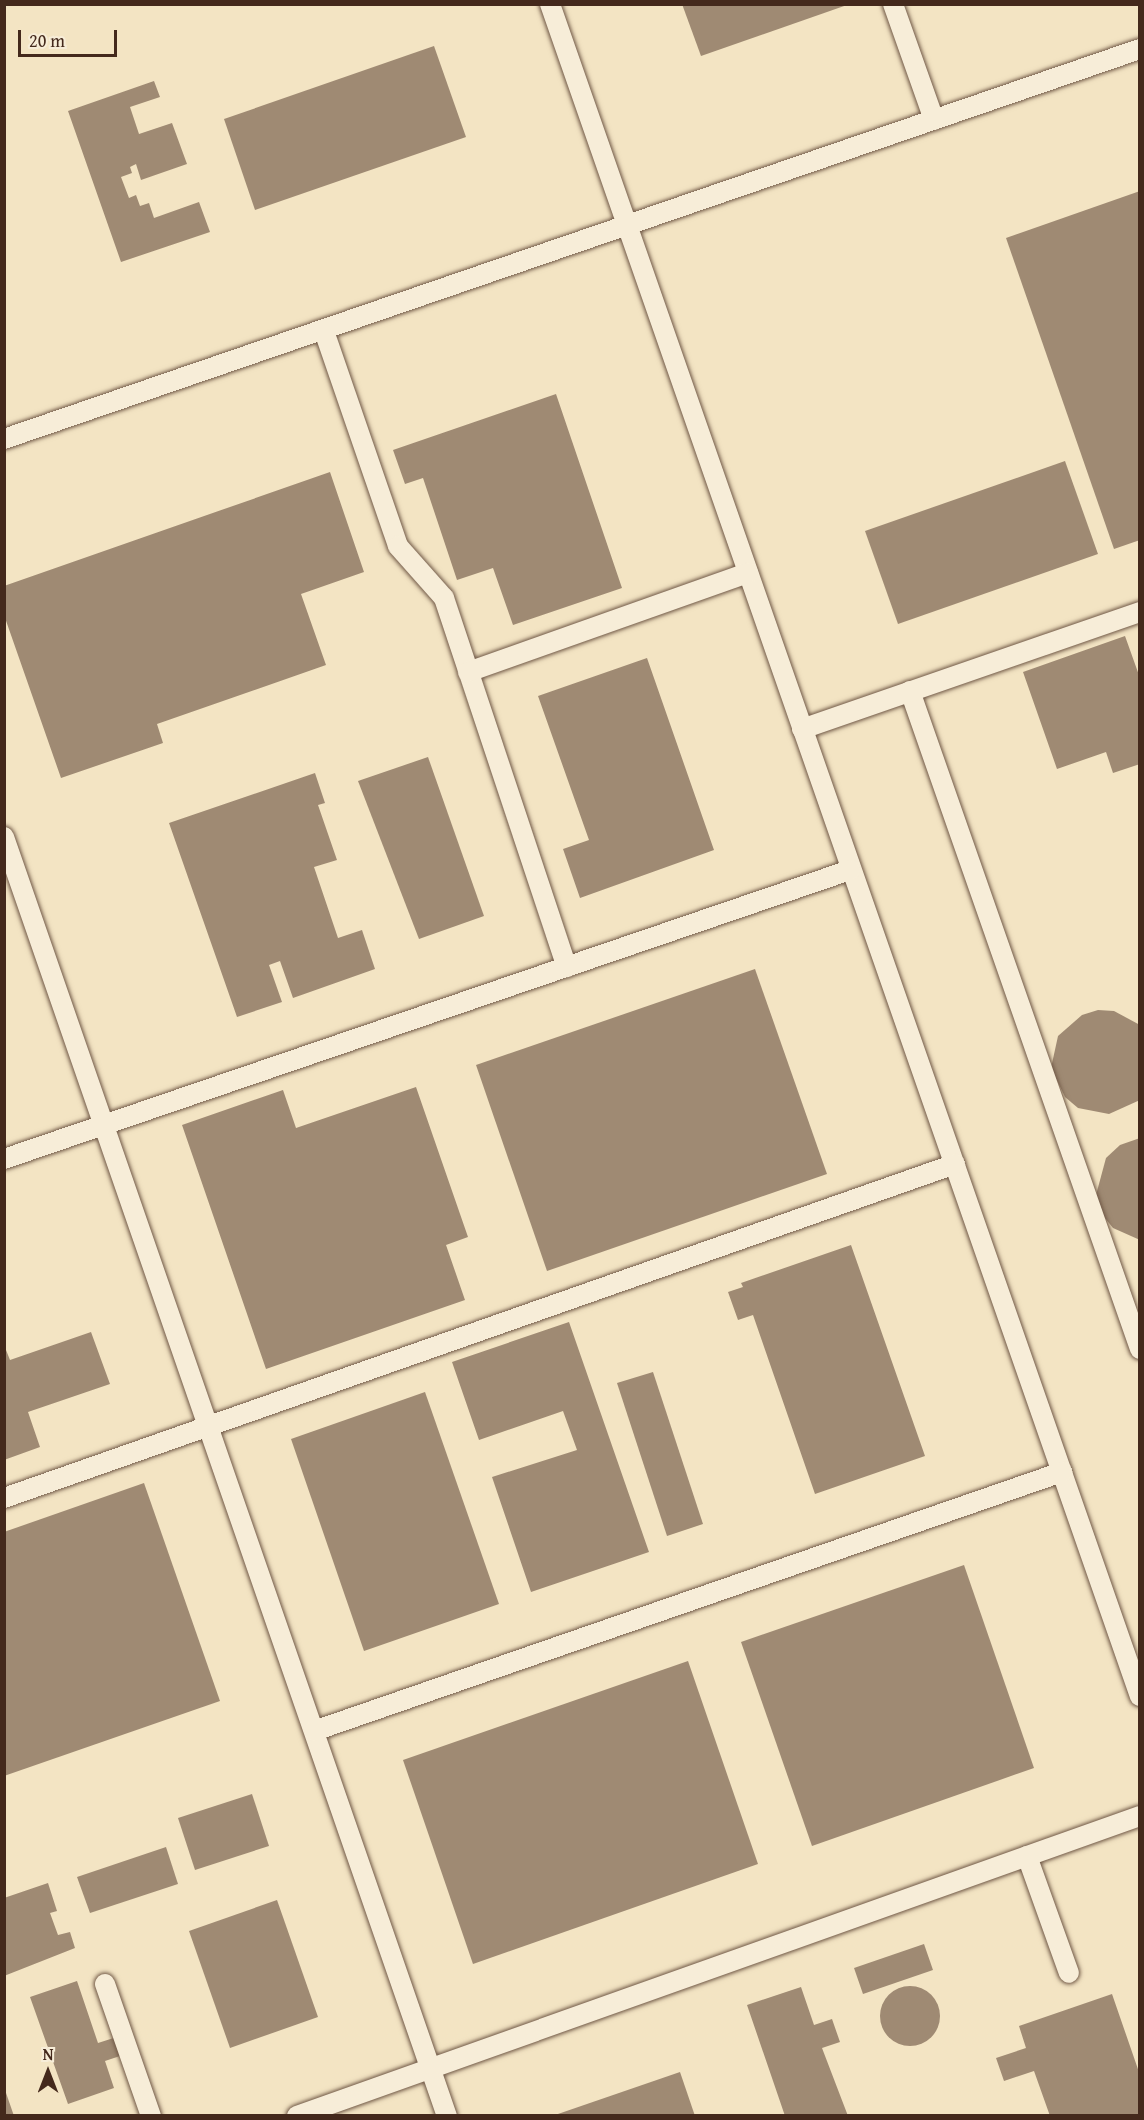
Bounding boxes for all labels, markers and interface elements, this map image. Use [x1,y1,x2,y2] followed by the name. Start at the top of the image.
[21,18,120,56] scale bar
[29,27,65,54] text: 20 m
[18,2042,78,2102] north arrow
[43,2042,53,2066] text: N

